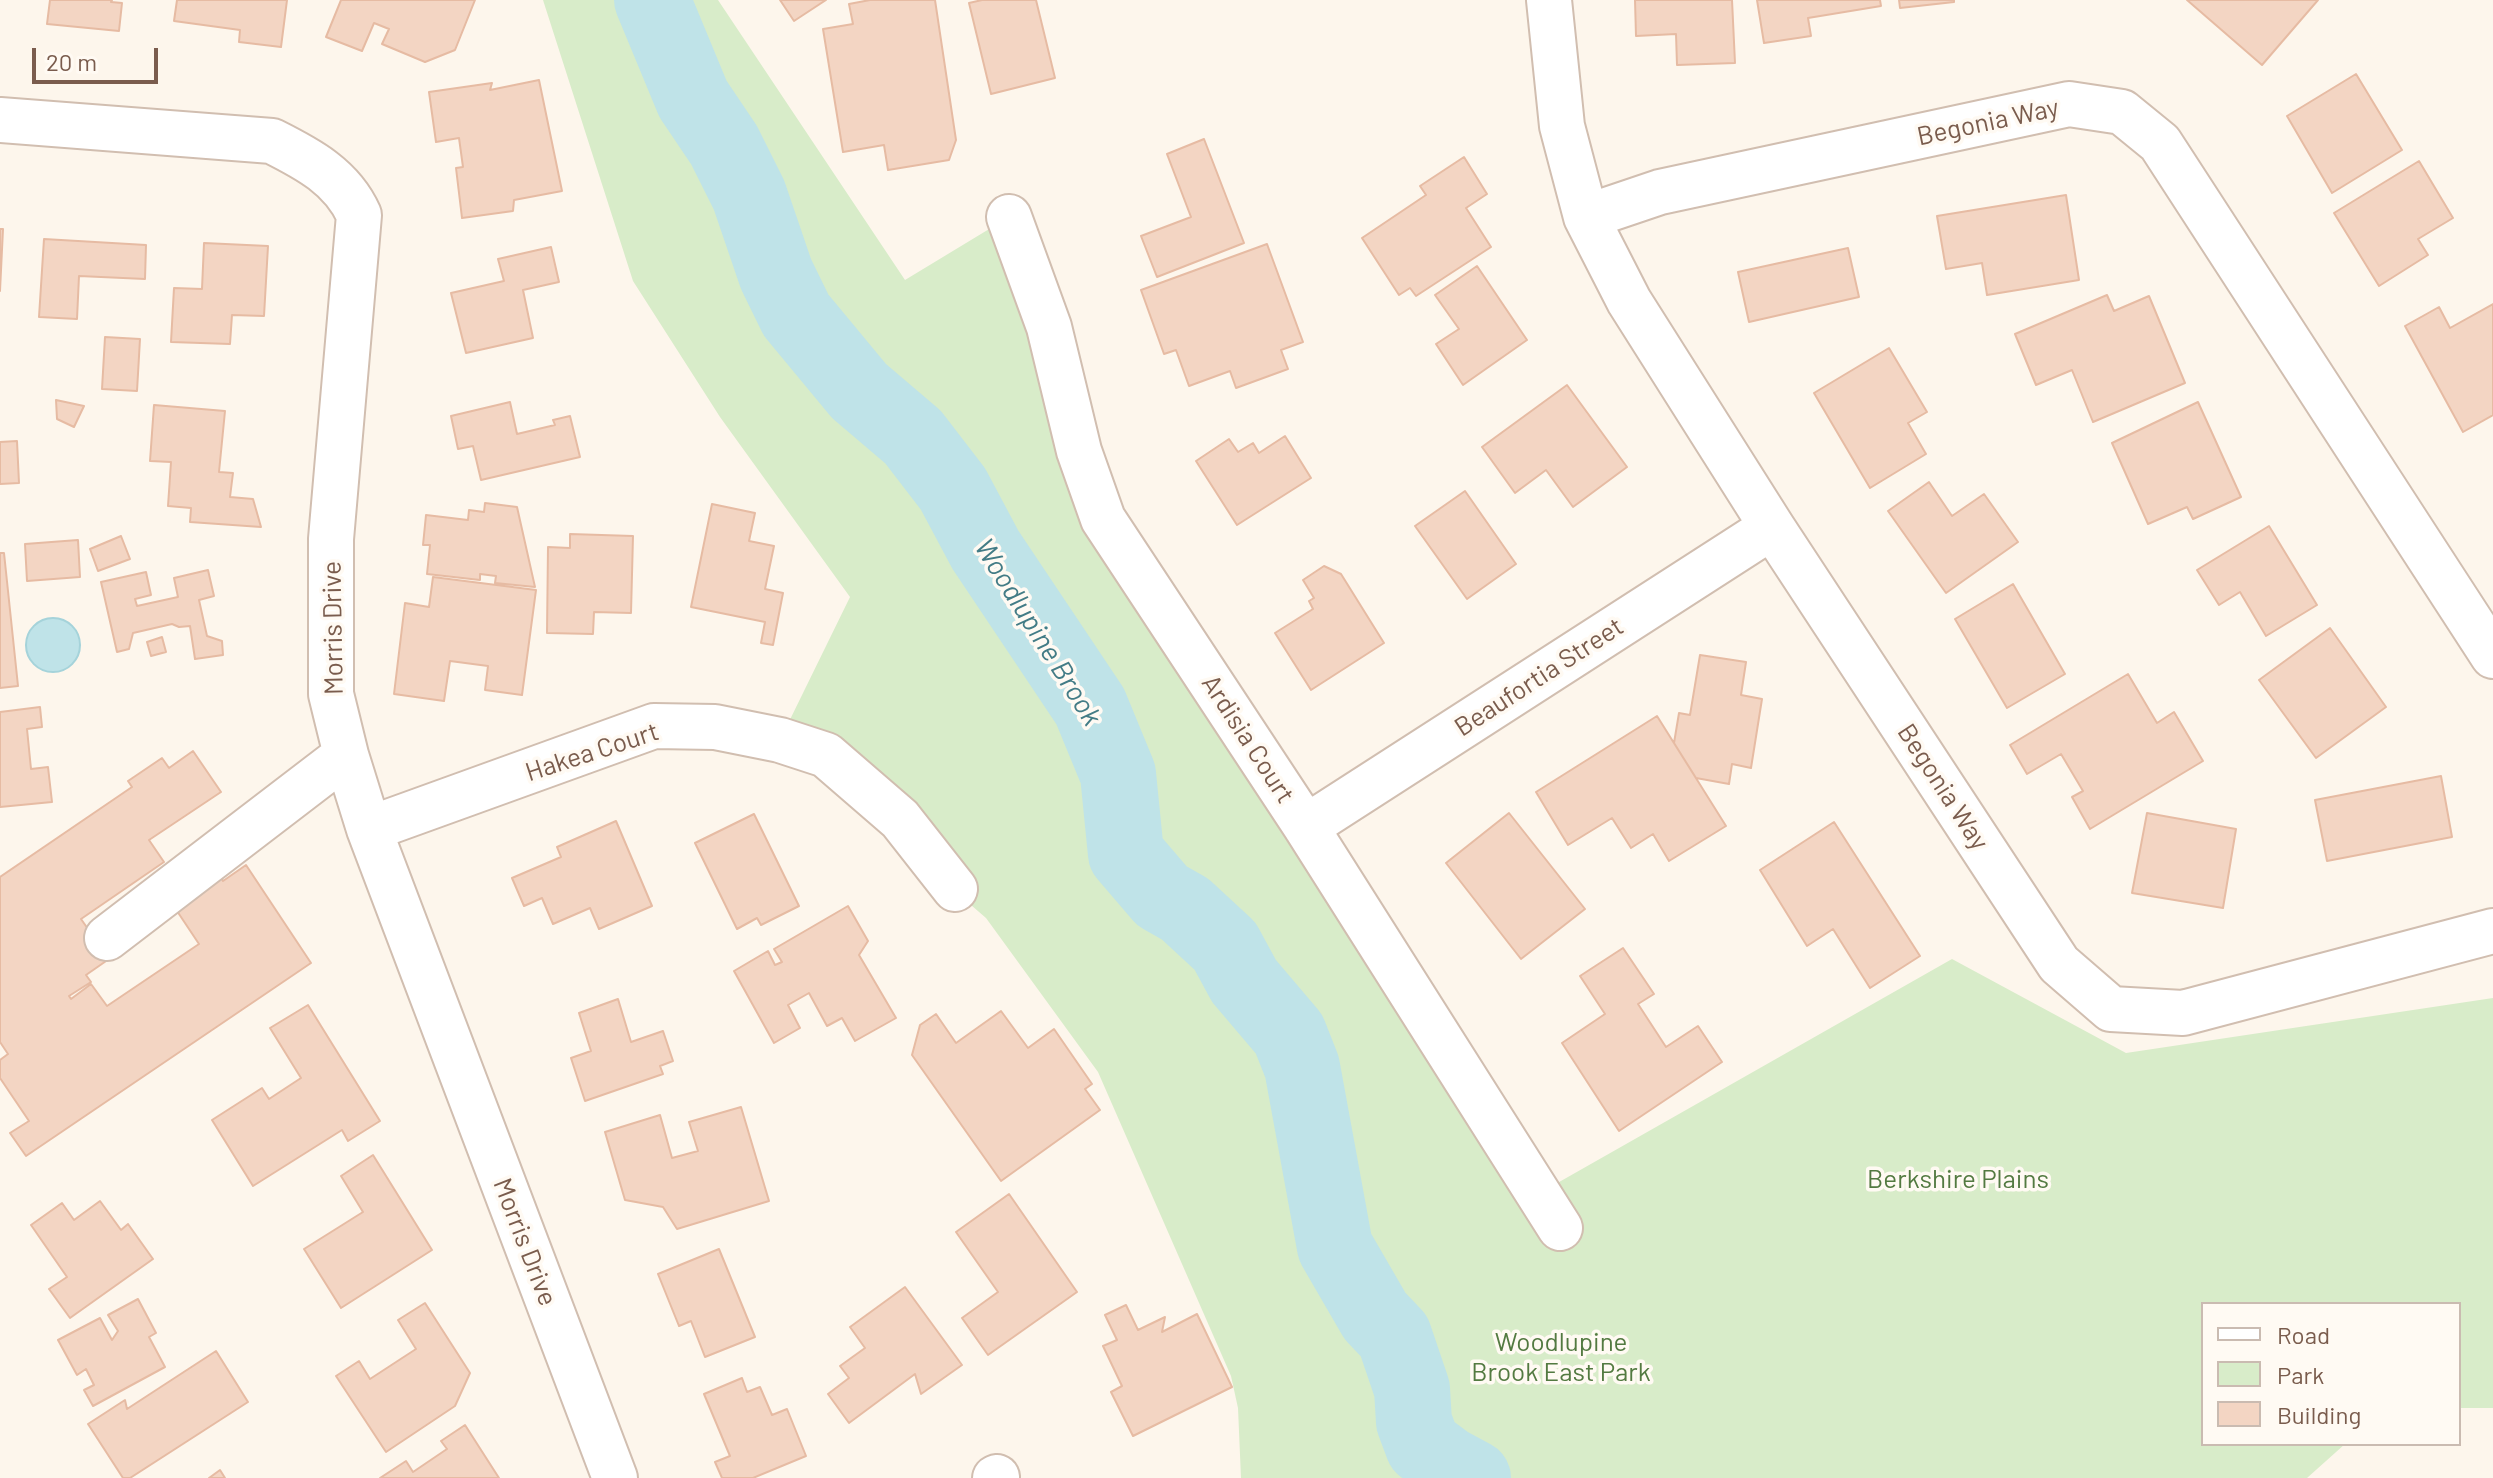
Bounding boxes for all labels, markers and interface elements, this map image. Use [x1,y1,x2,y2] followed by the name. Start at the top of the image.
[36,32,162,82] scale bar
[46,47,97,76] text: 20 m
[1914,92,2062,152] street label: Begonia Way
[967,532,1109,732] water label: Woodlupine Brook
[316,561,350,695] street label: Morris Drive
[1449,611,1629,743] street label: Beaufortia Street
[1195,669,1301,809] street label: Ardisia Court
[521,716,663,788] street label: Hakea Court
[1891,718,1995,856] street label: Begonia Way
[1867,1163,2049,1195] park label: Berkshire Plains
[486,1174,564,1310] street label: Morris Drive
[2201,1302,2461,1446] legend
[2277,1320,2330,1349] text: Road
[1471,1326,1651,1388] park label: Woodlupine Brook East Park
[2277,1360,2324,1389] text: Park
[2277,1400,2361,1429] text: Building

